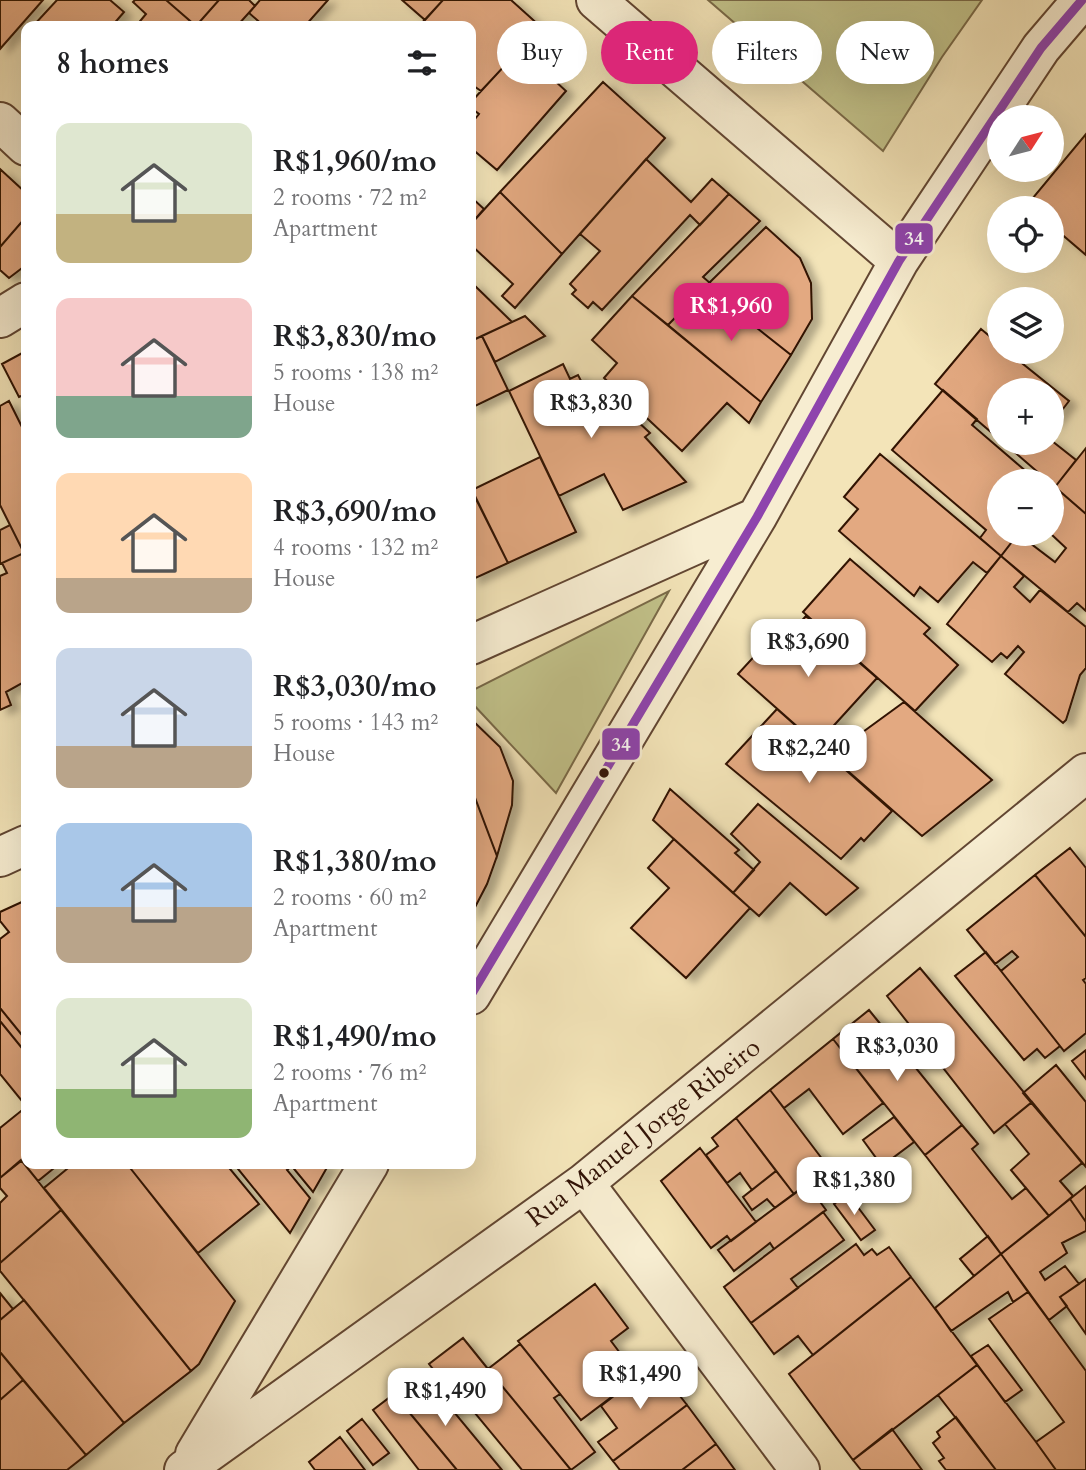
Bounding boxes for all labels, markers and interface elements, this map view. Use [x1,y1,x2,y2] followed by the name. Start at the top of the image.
[497,21,587,84] chip: Buy
[601,21,698,84] chip: Rent
[712,21,822,84] chip: Filters
[836,21,934,84] chip: New
[56,43,169,84] text: 8 homes
[403,44,441,82] icon: filters
[987,105,1064,182] north arrow
[987,105,1064,546] map controls
[273,141,436,182] text: R$1,960/mo
[112,151,196,235] icon: home
[273,182,426,213] text: 2 rooms · 72 m²
[987,196,1064,273] button: locate
[273,213,377,244] text: Apartment
[894,222,934,255] line badge: 34
[904,226,924,252] text: 34
[666,284,796,343] pin: R$1,960
[987,287,1064,364] button: layers
[690,290,772,321] text: R$1,960
[273,316,436,357] text: R$3,830/mo
[112,326,196,410] icon: home
[273,357,438,388] text: 5 rooms · 138 m²
[987,378,1064,455] button: +
[526,380,656,440] pin: R$3,830
[550,387,632,418] text: R$3,830
[273,388,335,419] text: House
[987,469,1064,546] button: −
[273,491,436,532] text: R$3,690/mo
[112,501,196,585] icon: home
[273,532,438,563] text: 4 rooms · 132 m²
[273,563,335,594] text: House
[743,620,873,679] pin: R$3,690
[767,626,849,657] text: R$3,690
[273,666,436,707] text: R$3,030/mo
[112,676,196,760] icon: home
[273,707,438,738] text: 5 rooms · 143 m²
[744,726,874,785] pin: R$2,240
[601,727,641,761] line badge: 34
[611,732,631,758] text: 34
[768,732,850,763] text: R$2,240
[273,738,335,769] text: House
[597,766,611,780] unlabelled marker
[273,841,436,882] text: R$1,380/mo
[112,851,196,935] icon: home
[273,882,426,913] text: 2 rooms · 60 m²
[273,913,377,944] text: Apartment
[273,1016,436,1057] text: R$1,490/mo
[832,1024,962,1083] pin: R$3,030
[112,1026,196,1110] icon: home
[519,1030,768,1235] street label: Rua Manuel Jorge Ribeiro
[856,1030,938,1061] text: R$3,030
[273,1057,426,1088] text: 2 rooms · 76 m²
[273,1088,377,1119] text: Apartment
[789,1158,919,1217] pin: R$1,380
[813,1164,895,1195] text: R$1,380
[575,1352,705,1411] pin: R$1,490
[599,1358,681,1389] text: R$1,490
[380,1368,510,1428] pin: R$1,490
[404,1375,486,1406] text: R$1,490

